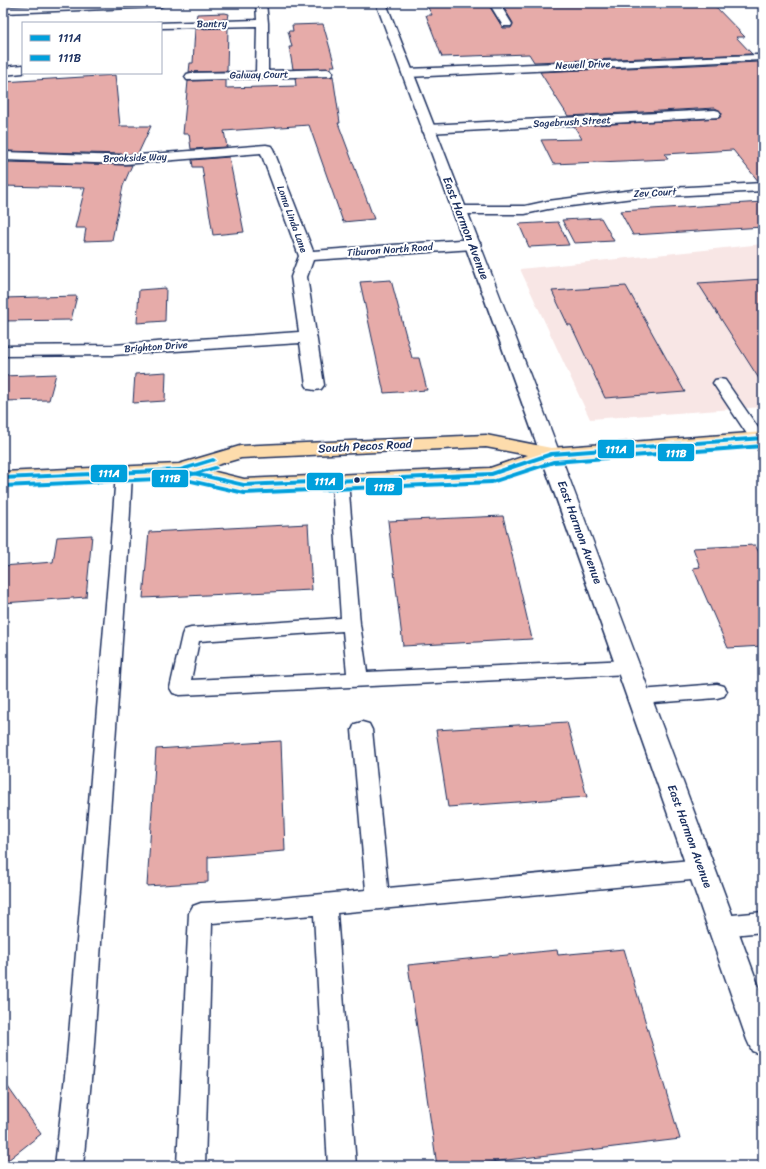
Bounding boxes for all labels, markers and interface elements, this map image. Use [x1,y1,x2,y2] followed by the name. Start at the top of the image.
[197,15,228,33] street label: Bantry
[22,22,162,74] legend
[58,27,81,49] text: 111A
[58,47,81,69] text: 111B
[555,55,611,75] street label: Newell Drive
[229,65,289,85] street label: Galway Court
[533,111,612,133] street label: Sagebrush Street
[103,148,168,168] street label: Brookside Way
[436,173,496,283] street label: East Harmon Avenue
[271,183,313,255] street label: Loma Linda Lane
[633,183,678,203] street label: Zev Court
[346,238,434,262] street label: Tiburon North Road
[124,336,188,358] street label: Brighton Drive
[318,433,413,459] street label: South Pecos Road
[597,439,635,459] line badge: 111A
[605,440,627,459] text: 111A
[657,443,695,462] line badge: 111B
[665,444,687,463] text: 111B
[90,464,128,483] line badge: 111A
[98,464,120,483] text: 111A
[151,469,189,488] line badge: 111B
[159,469,181,488] text: 111B
[306,472,344,491] line badge: 111A
[314,472,336,491] text: 111A
[352,475,362,485] unlabelled marker
[365,477,403,496] line badge: 111B
[551,477,609,587] street label: East Harmon Avenue
[373,478,395,497] text: 111B
[661,781,719,891] street label: East Harmon Avenue

